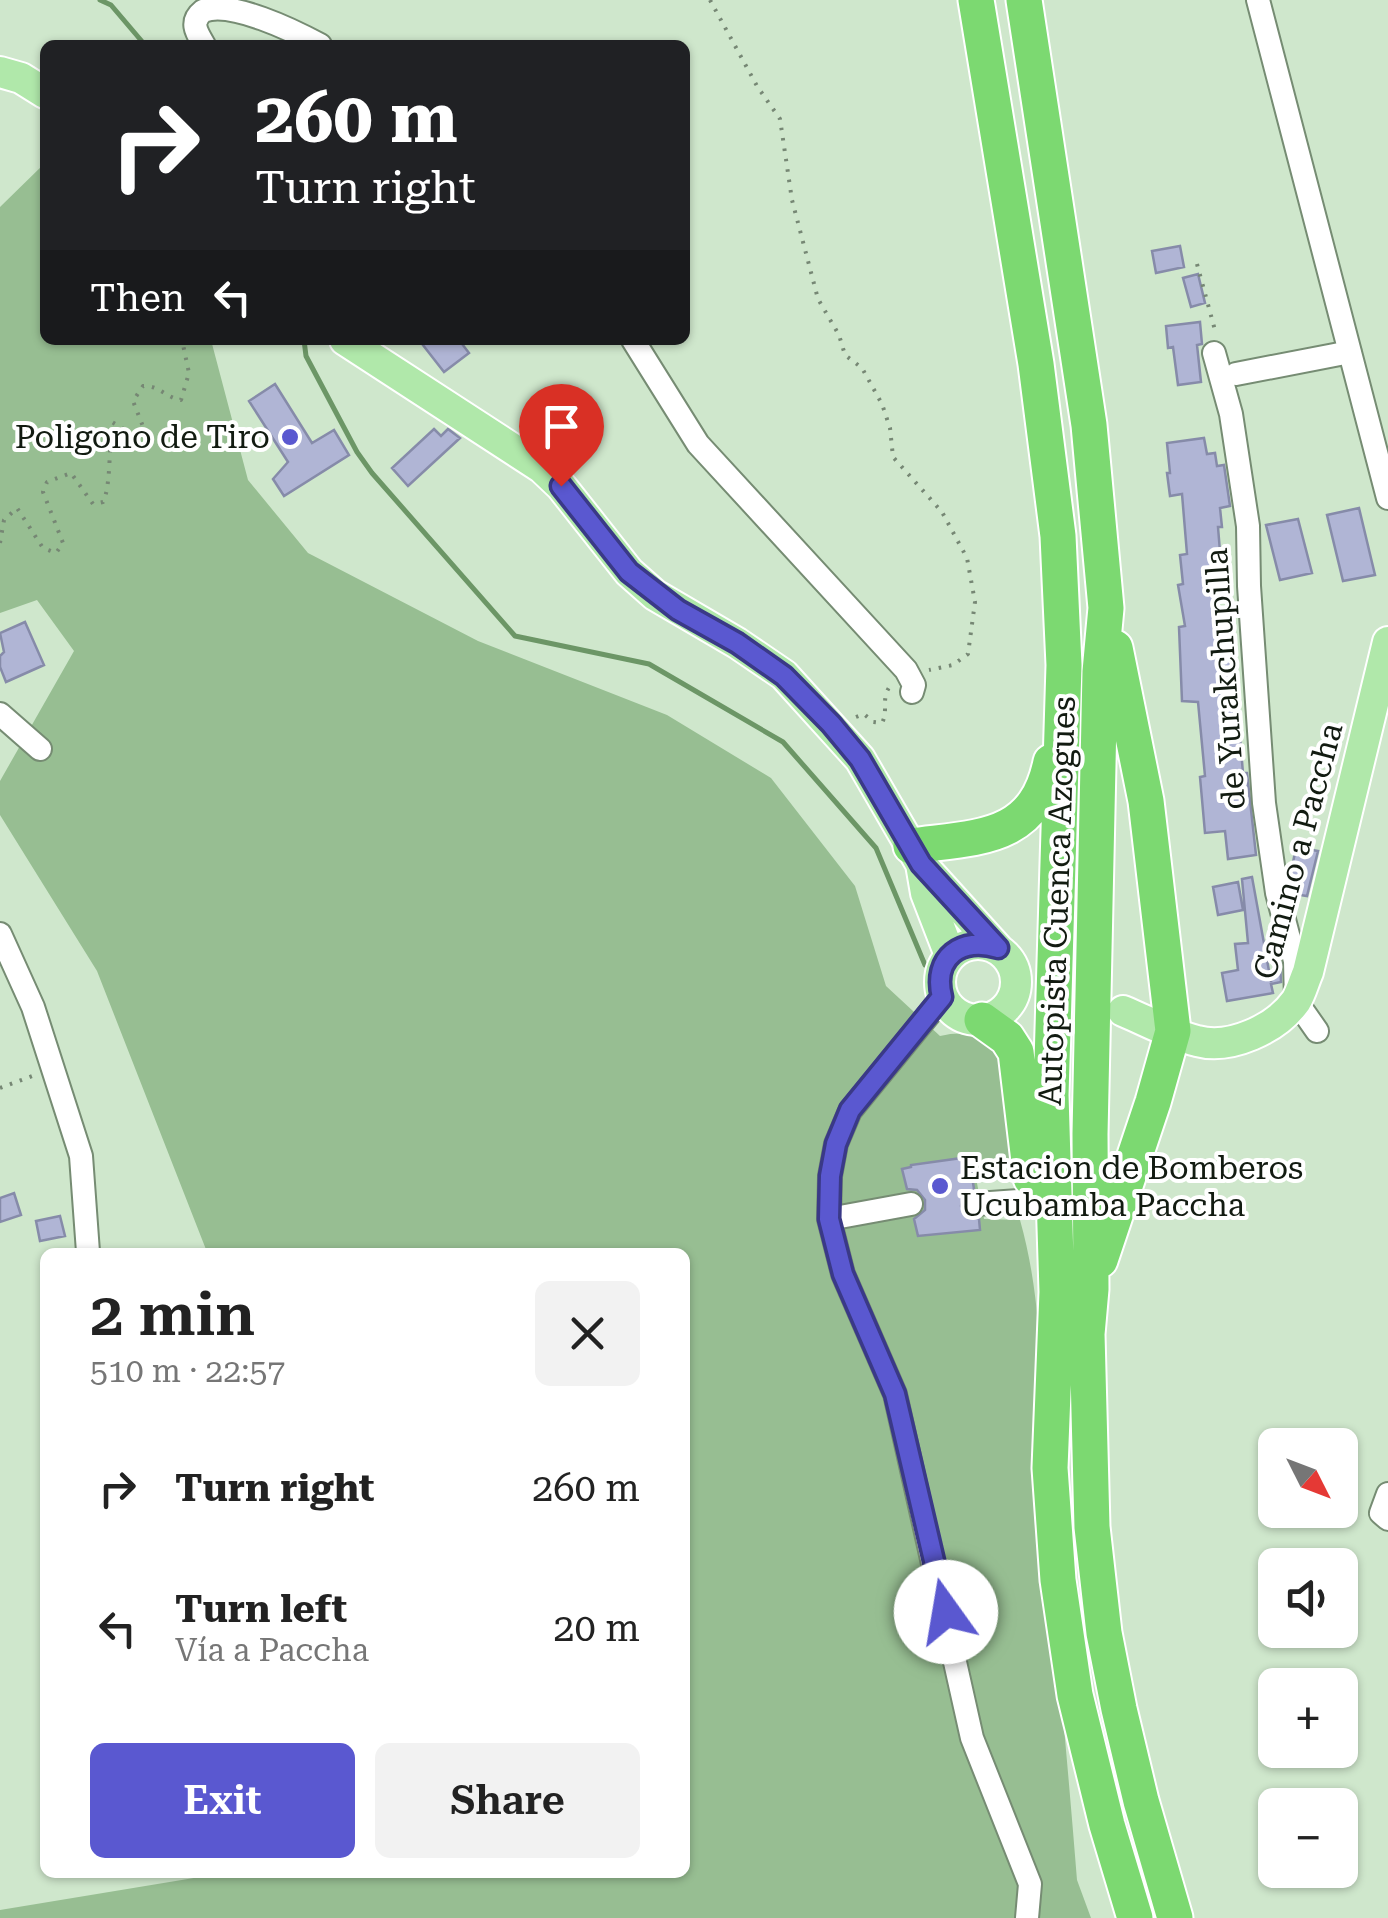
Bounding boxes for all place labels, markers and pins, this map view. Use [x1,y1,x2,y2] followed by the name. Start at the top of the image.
[519,384,604,487] pin
[15,418,270,456] place label: Poligono de Tiro
[279,426,301,448] marker: Poligono de Tiro
[960,1149,1303,1224] place label: Estacion de Bomberos Ucubamba Paccha
[929,1175,951,1197] marker: Estacion de Bomberos Ucubamba Paccha

